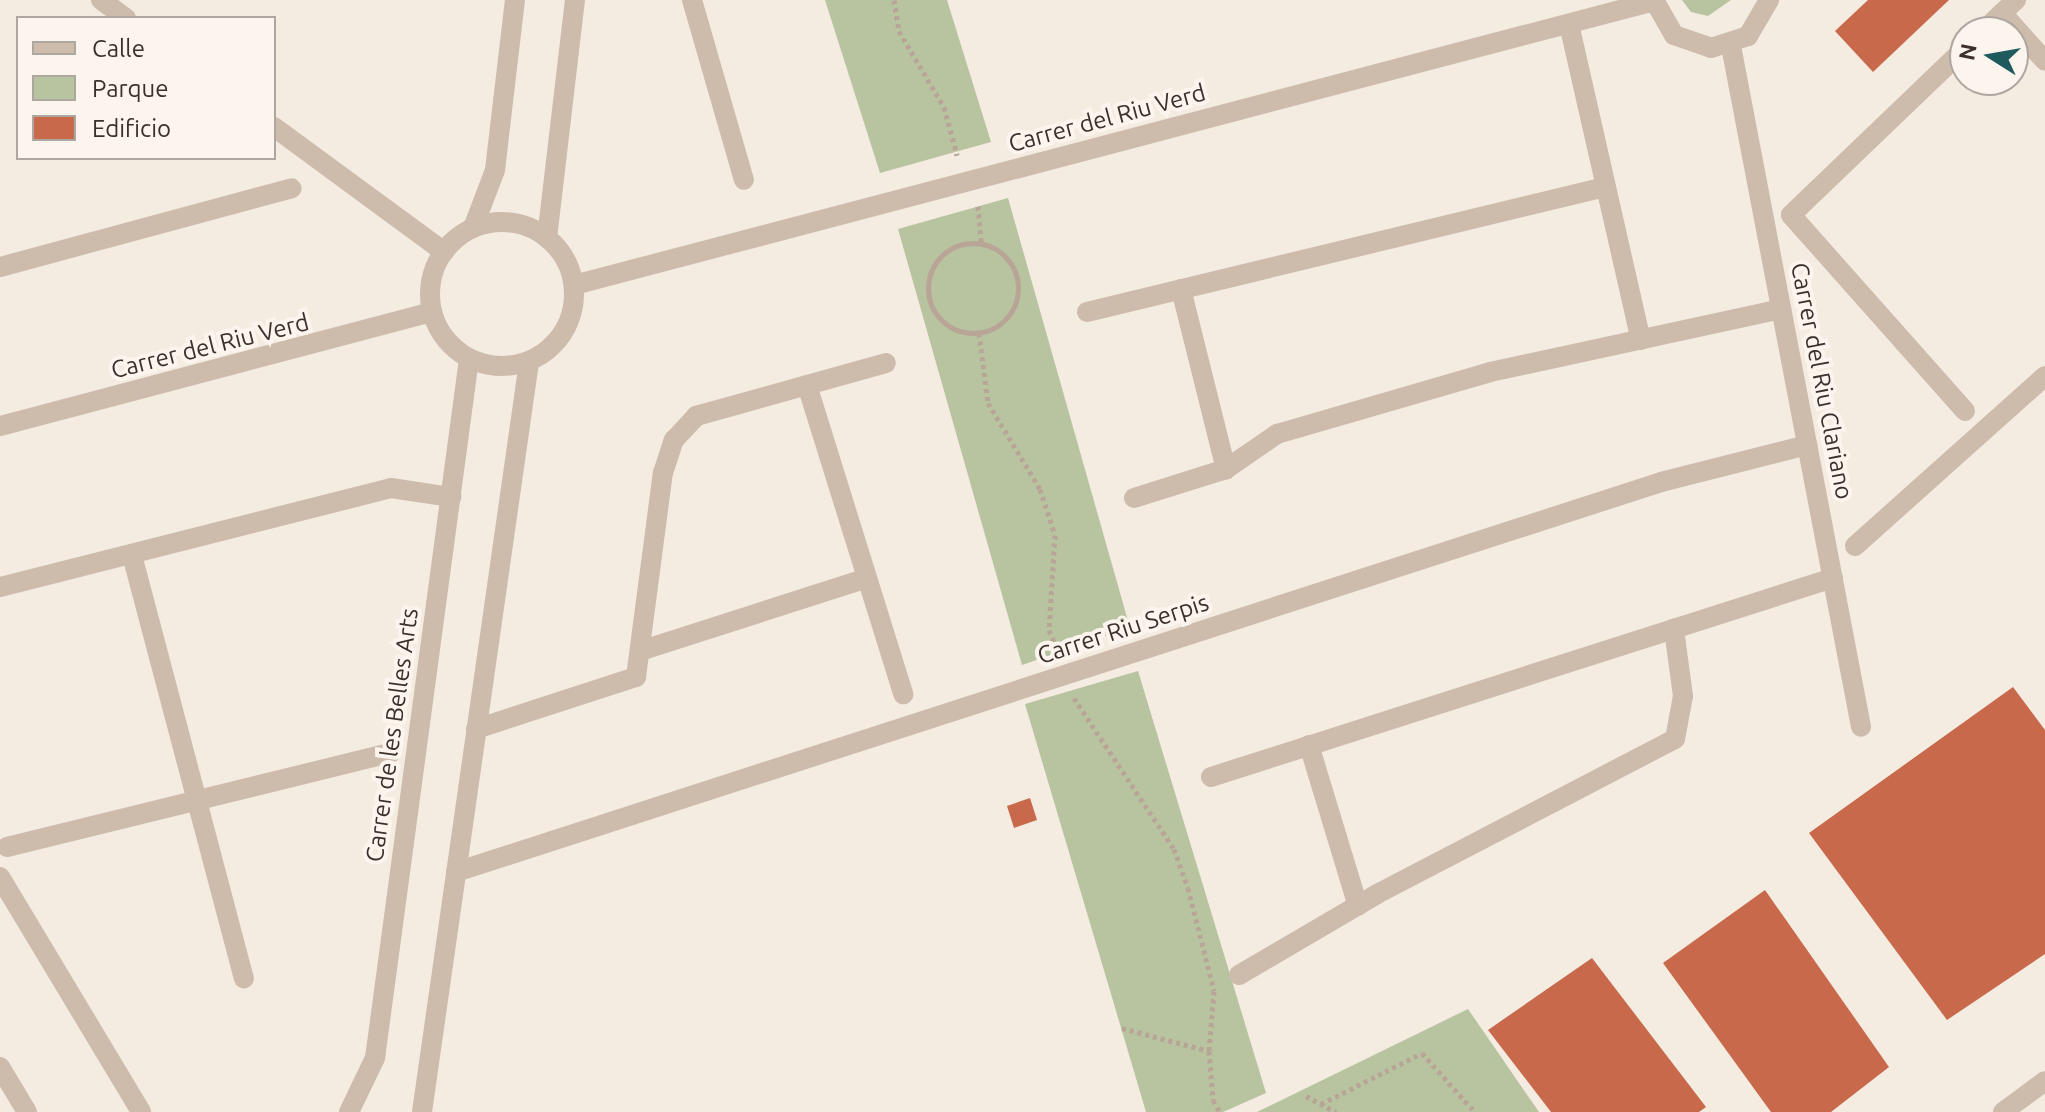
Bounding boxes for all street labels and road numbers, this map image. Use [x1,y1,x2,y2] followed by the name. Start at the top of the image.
[1005,78,1209,158] street label: Carrer del Riu Verd
[1785,260,1859,502] street label: Carrer del Riu Clariano
[108,307,312,385] street label: Carrer del Riu Verd
[1034,588,1212,670] street label: Carrer Riu Serpis
[360,606,424,864] street label: Carrer de les Belles Arts

